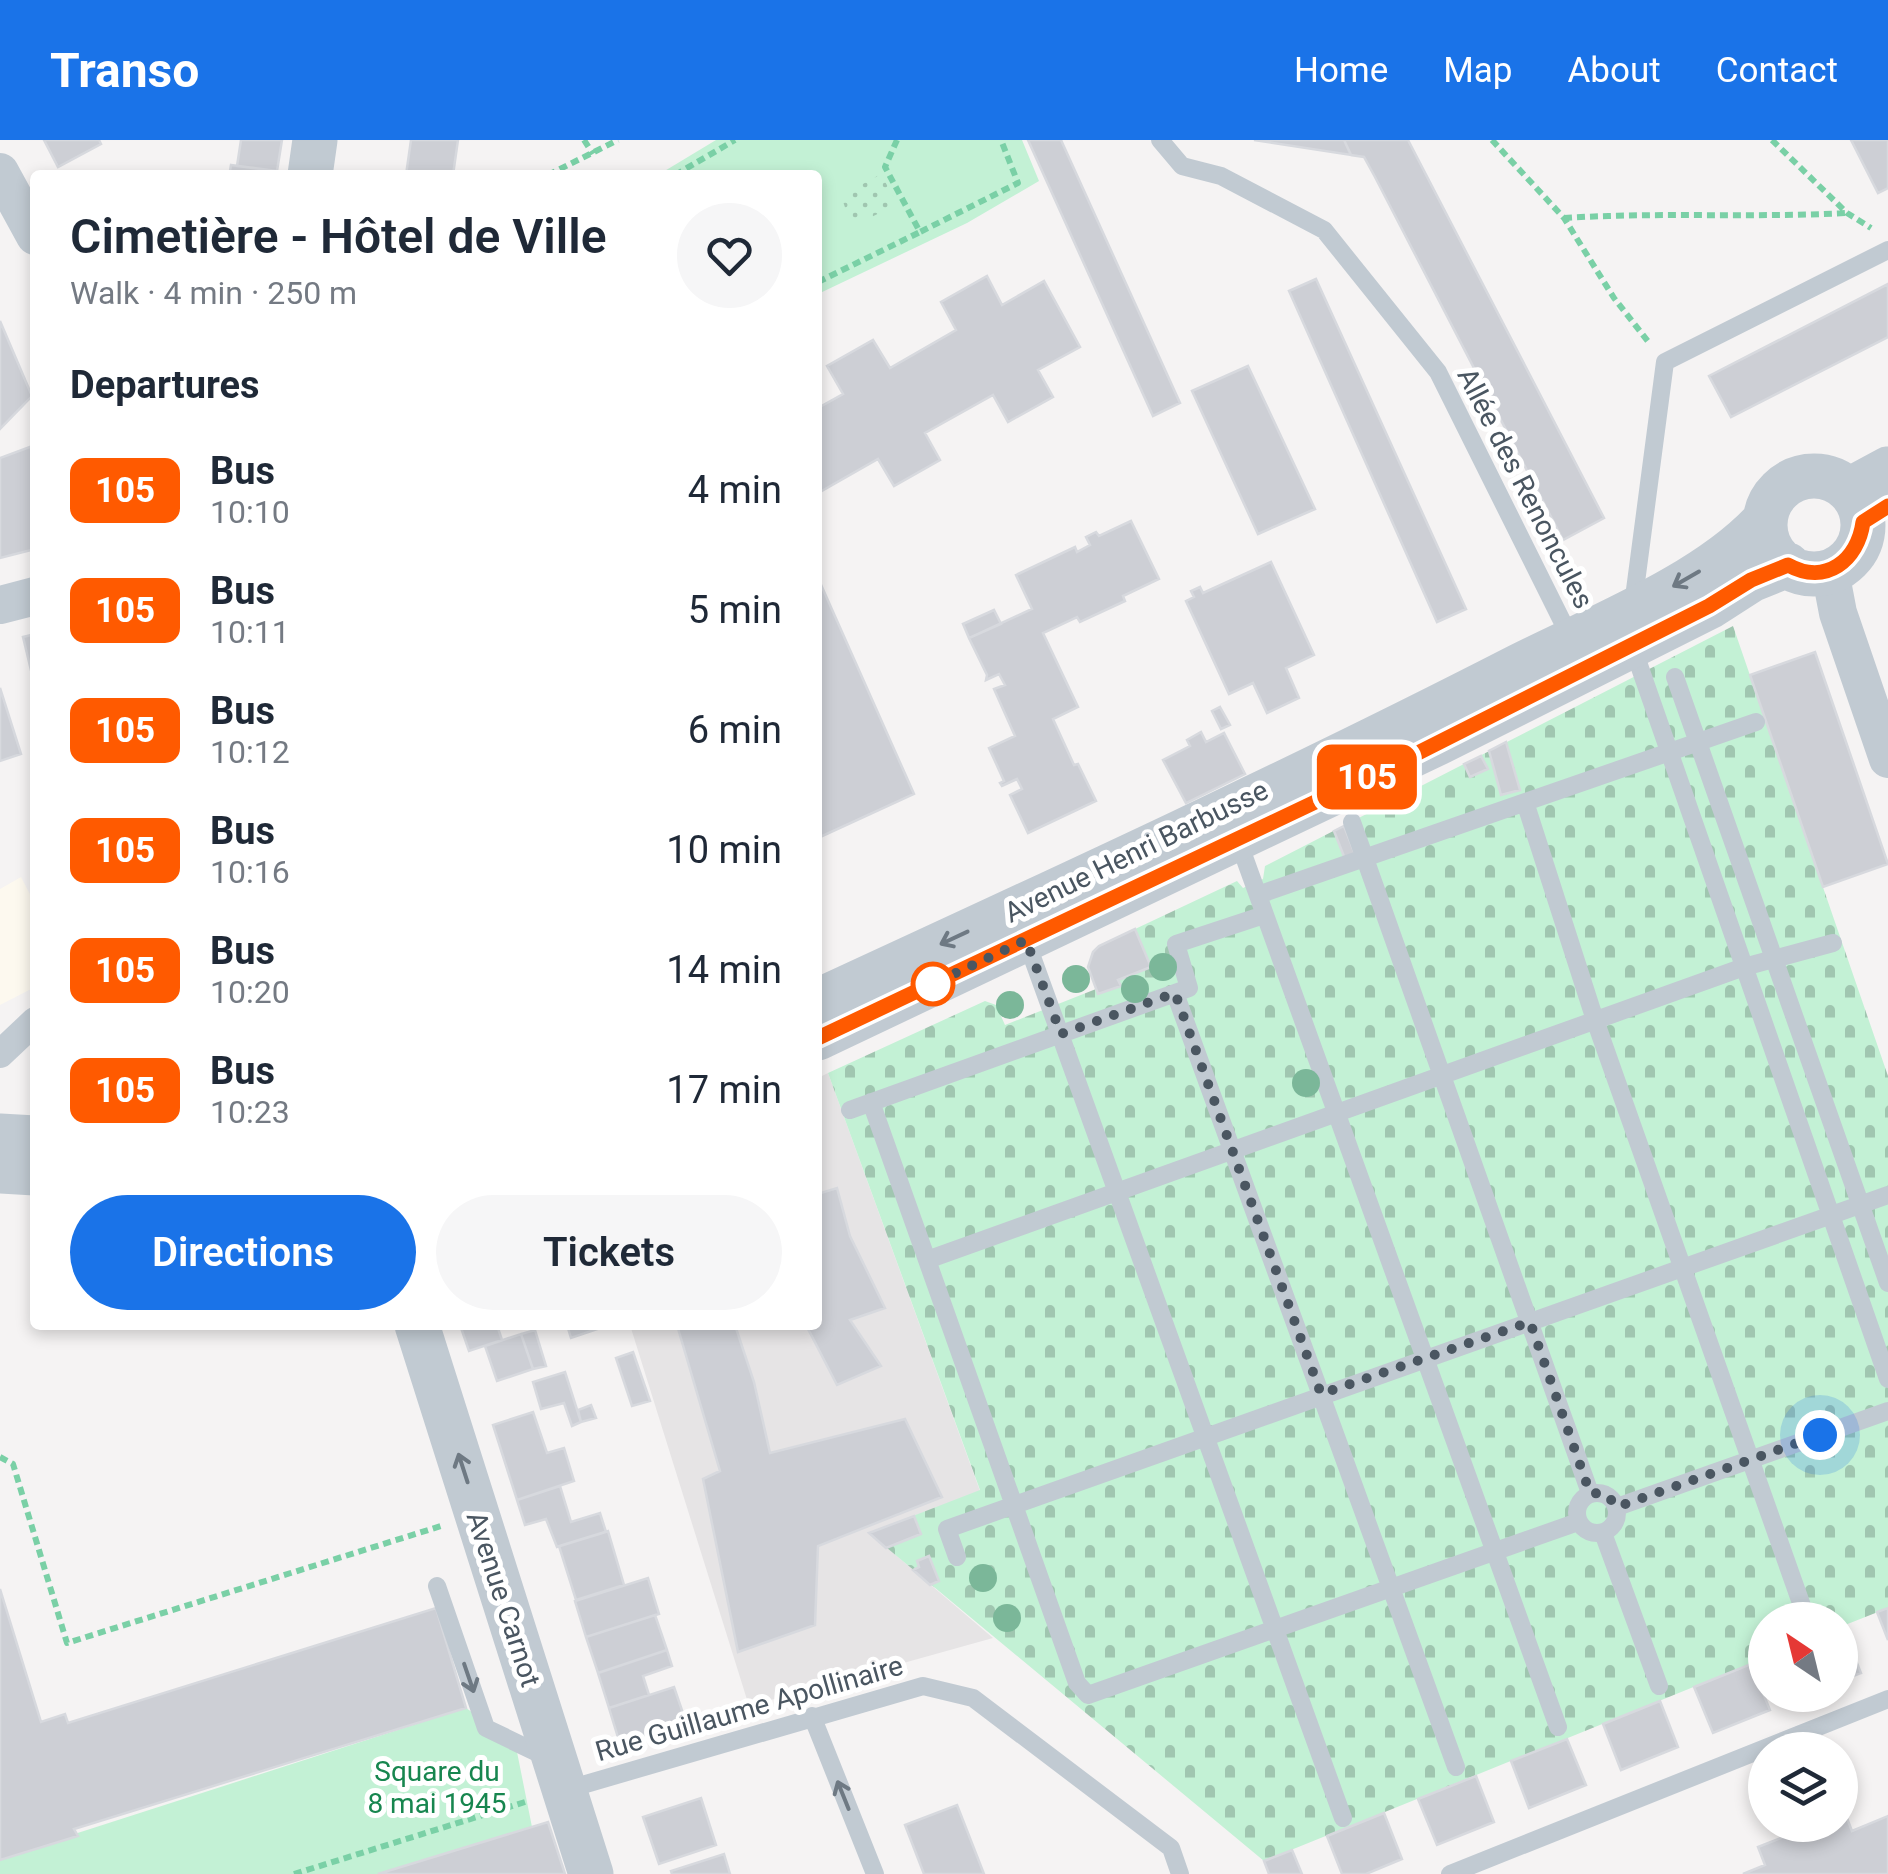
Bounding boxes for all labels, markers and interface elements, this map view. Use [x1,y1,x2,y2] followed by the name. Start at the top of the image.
[50,42,199,99] text: Transo
[1294,50,1388,91] text: Home
[1443,50,1512,91] text: Map
[1567,50,1661,91] text: About
[1716,50,1838,91] text: Contact
[677,203,782,308] button: heart
[70,208,607,265] text: Cimetière - Hôtel de Ville
[70,274,357,312] text: Walk · 4 min · 250 m
[1451,362,1601,614] street label: Allée des Renoncules
[70,363,260,407] text: Departures
[210,449,275,493] text: Bus
[688,468,782,512] text: 4 min
[95,470,155,511] text: 105
[210,493,290,531] text: 10:10
[210,569,275,613] text: Bus
[1672,569,1701,589] one-way arrow
[688,588,782,632] text: 5 min
[95,590,155,631] text: 105
[210,613,290,651] text: 10:11
[210,689,275,733] text: Bus
[688,708,782,752] text: 6 min
[95,710,155,751] text: 105
[210,733,290,771] text: 10:12
[1310,744,1424,810] line badge: 105
[1337,757,1397,798] text: 105
[999,773,1273,930] street label: Avenue Henri Barbusse
[210,809,275,853] text: Bus
[666,828,782,872] text: 10 min
[95,830,155,871] text: 105
[210,853,290,891] text: 10:16
[210,929,275,973] text: Bus
[940,929,970,948] one-way arrow
[666,948,782,992] text: 14 min
[95,950,155,991] text: 105
[912,963,954,1005] unlabelled marker
[210,973,290,1011] text: 10:20
[210,1049,275,1093] text: Bus
[666,1068,782,1112] text: 17 min
[95,1070,155,1111] text: 105
[210,1093,290,1131] text: 10:23
[70,1195,416,1310] button: Directions
[436,1195,782,1310] button: Tickets
[1795,1410,1845,1460] your location
[452,1453,470,1485] one-way arrow
[460,1507,547,1691] street label: Avenue Carnot
[1748,1602,1858,1712] north arrow
[1748,1602,1858,1842] map controls
[592,1649,907,1768] street label: Rue Guillaume Apollinaire
[461,1661,479,1692] one-way arrow
[1748,1732,1858,1842] button: layers
[367,1755,507,1820] park label: Square du 8 mai 1945
[833,1780,851,1811] one-way arrow

